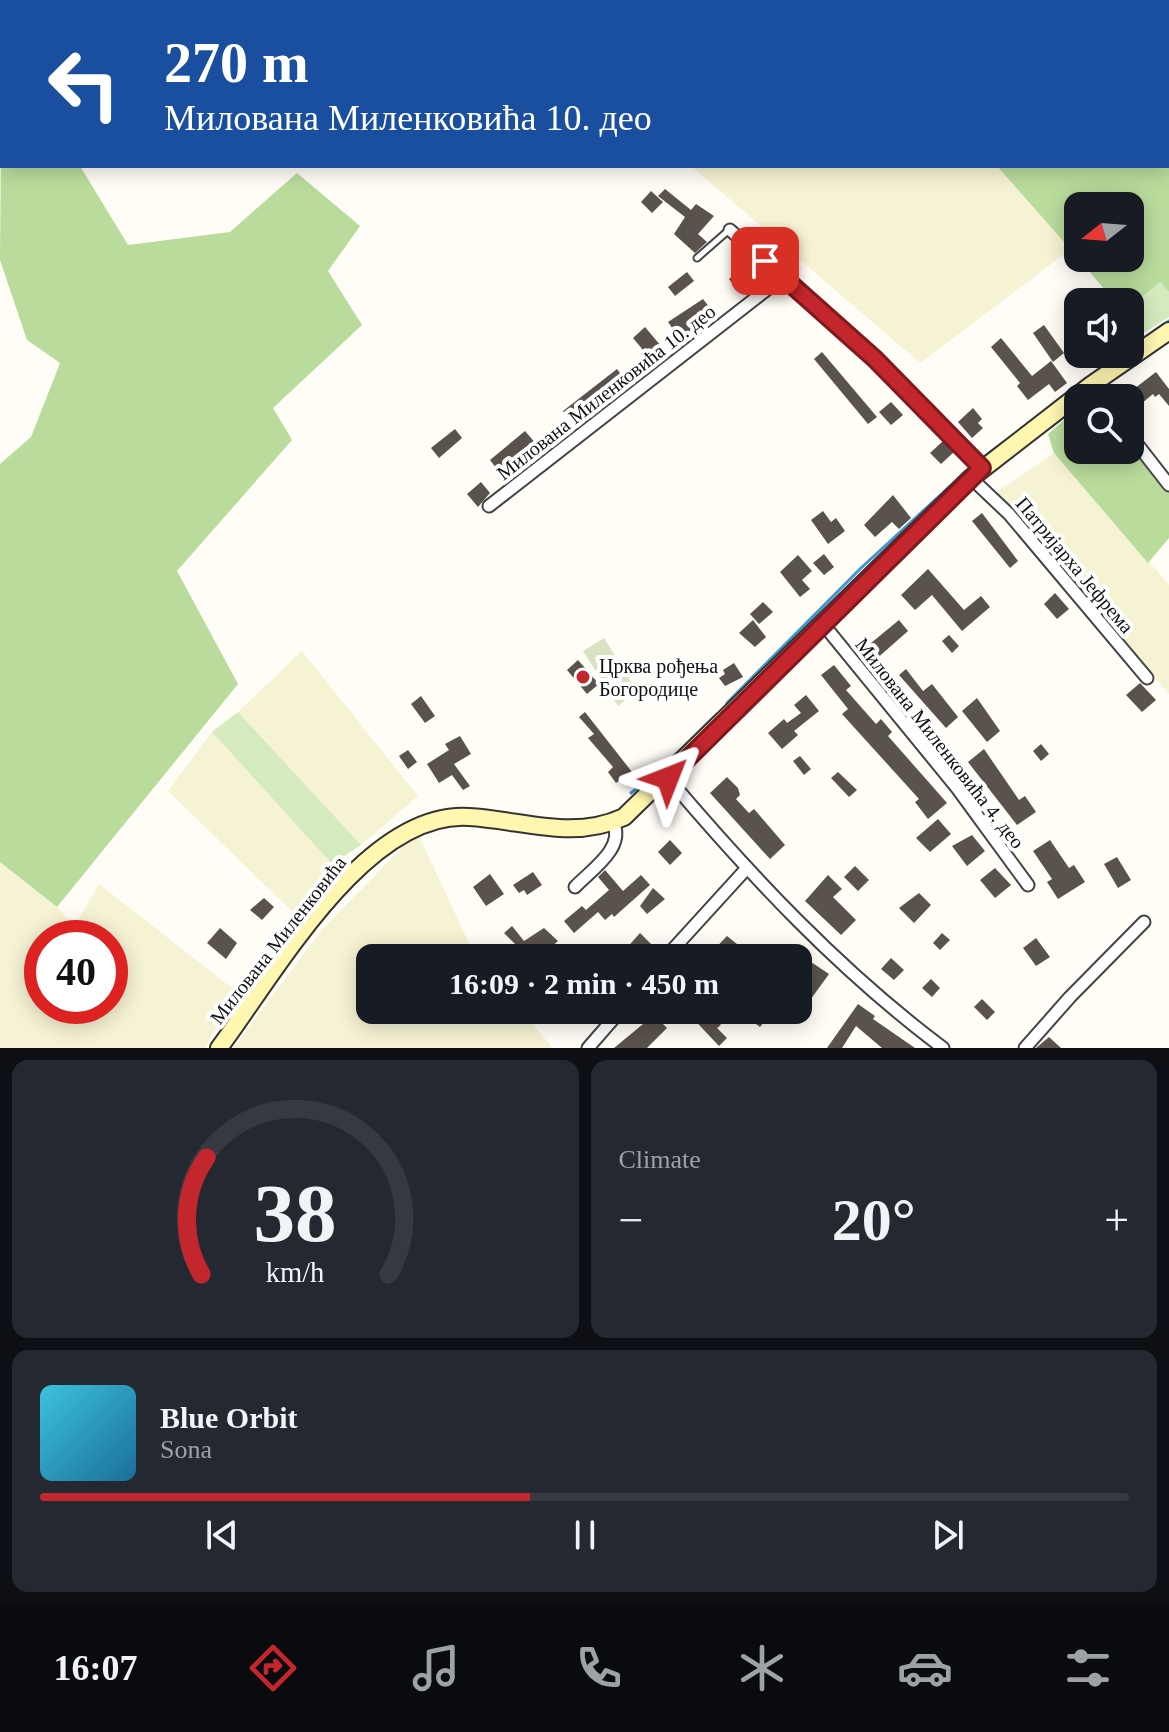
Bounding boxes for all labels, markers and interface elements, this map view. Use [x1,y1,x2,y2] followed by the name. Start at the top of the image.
[32,32,136,136] icon: left
[164,32,309,94] text: 270 m
[164,98,652,138] text: Милована Миленковића 10. део
[1064,192,1144,272] north arrow
[1064,192,1144,464] map controls
[731,227,799,295] pin
[743,239,787,283] icon: arrive
[1064,288,1144,368] button: sound
[492,300,720,485] street label: Милована Миленковића 10. део
[1064,384,1144,464] button: search
[1011,493,1138,638] street label: Патријарха Јефрема
[850,633,1029,853] street label: Милована Миленковића 4. део
[599,655,718,701] place label: Црква рођења Богородице
[574,668,592,686] marker: Црква рођења Богородице
[626,736,710,820] position arrow
[206,852,350,1028] street label: Милована Миленковића
[24,920,128,1024] speed limit sign: 40
[449,967,719,1000] text: 16:09 · 2 min · 450 m
[619,1145,701,1174] text: Climate
[254,1167,337,1259] text: 38
[832,1187,916,1253] text: 20°
[619,1196,643,1245] text: −
[1104,1196,1129,1245] text: +
[266,1257,325,1288] text: km/h
[160,1401,298,1434] text: Blue Orbit
[160,1435,212,1464] text: Sona
[200,1513,244,1557] icon: previous
[563,1513,607,1557] icon: pause
[926,1513,970,1557] icon: next
[245,1640,301,1696] icon: directions
[408,1640,464,1696] icon: music
[571,1640,627,1696] icon: phone
[734,1640,790,1696] icon: climate
[897,1640,953,1696] icon: car
[1060,1640,1116,1696] icon: filters
[54,1648,138,1688] text: 16:07

